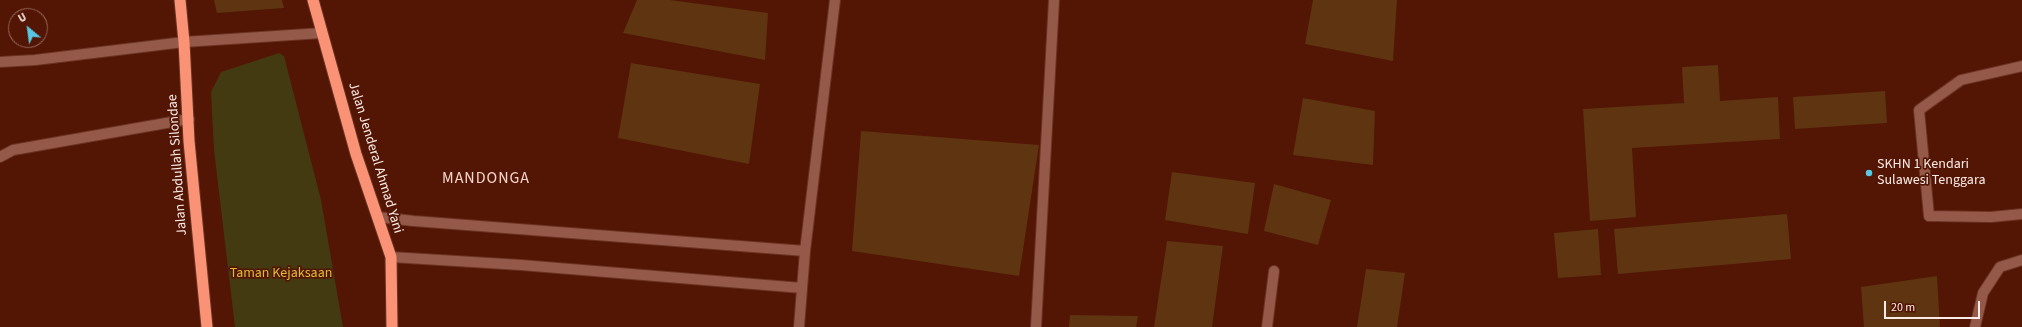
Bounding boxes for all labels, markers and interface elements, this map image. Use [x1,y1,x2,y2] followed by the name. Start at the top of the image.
[8,8,48,48] north arrow
[16,10,29,26] text: U
[344,80,406,236] street label: Jalan Jenderal Ahmad Yani
[165,94,191,236] street label: Jalan Abdullah Silondae
[1877,157,1985,190] place label: SKHN 1 Kendari Sulawesi Tenggara
[1864,168,1874,178] marker: SKHN 1 Kendari Sulawesi Tenggara
[442,169,530,189] district label: MANDONGA
[230,266,332,282] park label: Taman Kejaksaan
[1886,293,1982,319] scale bar
[1891,299,1915,316] text: 20 m

